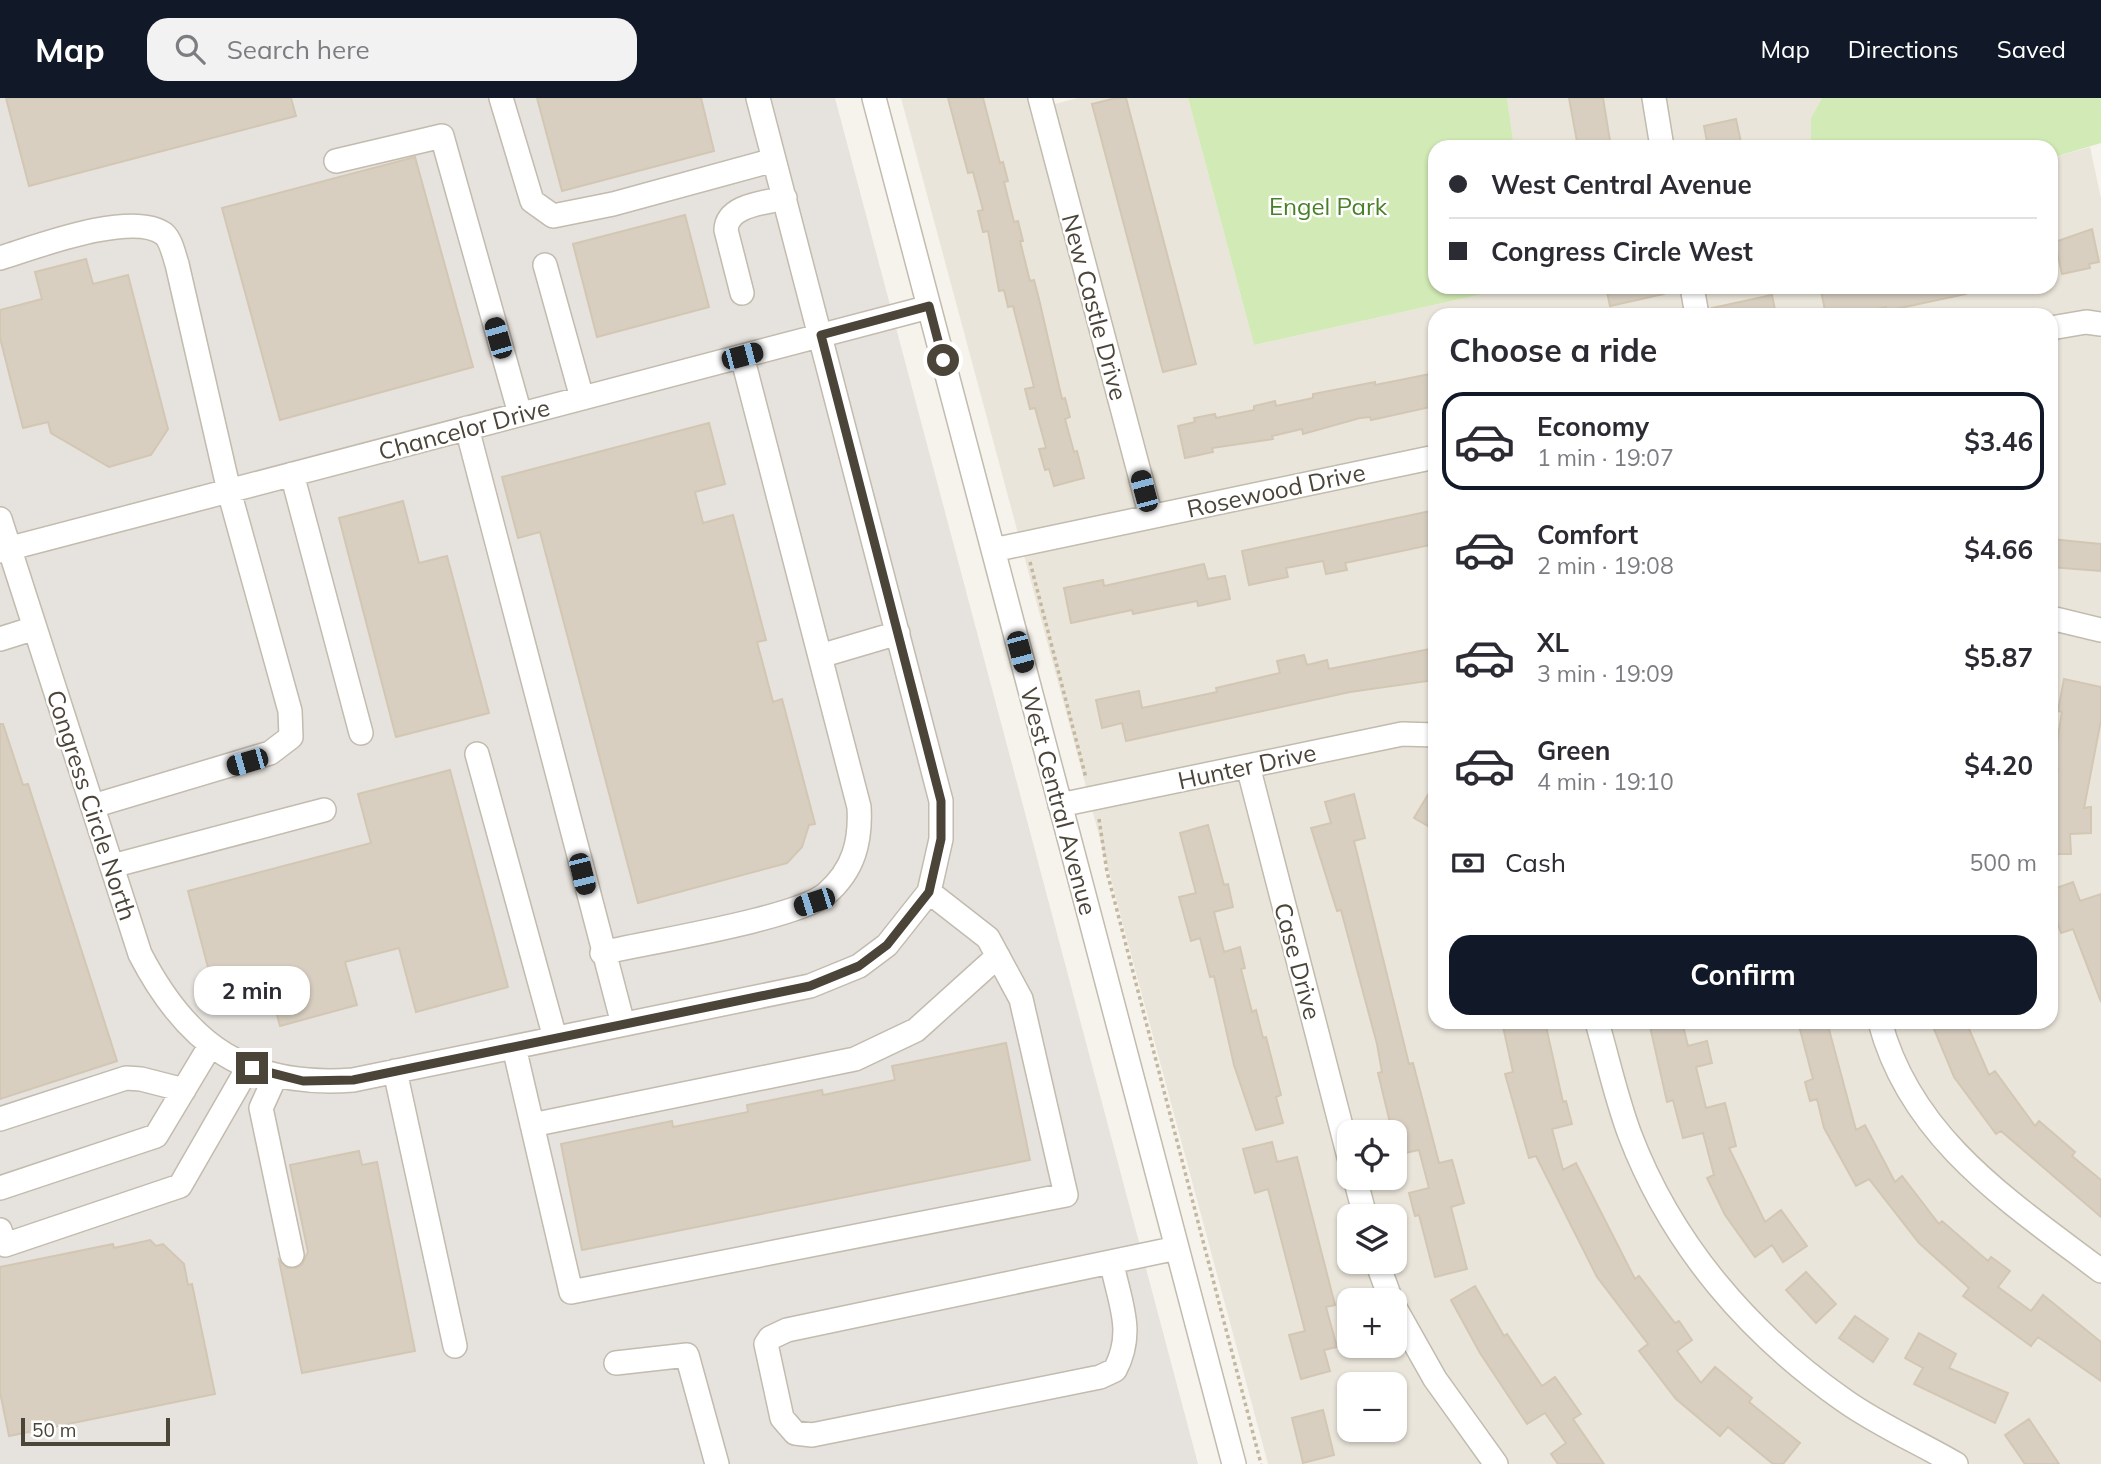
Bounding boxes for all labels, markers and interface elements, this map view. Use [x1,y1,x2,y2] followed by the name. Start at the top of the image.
[147,18,637,81] search box
[35,29,105,70] text: Map
[171,30,209,68] icon: search
[227,33,370,66] text: Search here
[1760,34,1810,64] text: Map
[1848,34,1959,64] text: Directions
[1997,34,2066,64] text: Saved
[1491,168,1752,201] text: West Central Avenue
[1269,191,1388,221] park label: Engel Park
[1056,211,1134,403] street label: New Castle Drive
[1491,235,1753,268] text: Congress Circle West
[483,315,514,361] car
[1449,330,1657,370] text: Choose a ride
[719,340,766,372] car
[927,344,959,376] route start
[375,392,553,466] street label: Chancelor Drive
[1453,410,1516,473] icon: car
[1537,410,1649,443] text: Economy
[1964,425,2033,458] text: $3.46
[1537,443,1674,472] text: 1 min · 19:07
[1184,456,1368,524] street label: Rosewood Drive
[1129,468,1160,514] car
[1453,518,1516,581] icon: car
[1537,518,1638,551] text: Comfort
[1964,533,2033,566] text: $4.66
[1537,551,1674,580] text: 2 min · 19:08
[1453,626,1516,689] icon: car
[1537,626,1569,659] text: XL
[1005,629,1036,675] car
[1964,641,2033,674] text: $5.87
[1537,659,1674,688] text: 3 min · 19:09
[1014,684,1104,918] street label: West Central Avenue
[41,686,143,924] street label: Congress Circle North
[1453,734,1516,797] icon: car
[1537,734,1610,767] text: Green
[1175,737,1319,795] street label: Hunter Drive
[224,746,271,778] car
[1964,749,2033,782] text: $4.20
[1537,767,1674,796] text: 4 min · 19:10
[1449,844,1487,882] icon: cash
[1505,846,1566,879] text: Cash
[1969,848,2037,877] text: 500 m
[567,851,598,897] car
[791,886,838,918] car
[1268,899,1328,1023] street label: Case Drive
[1449,935,2037,1015] button: Confirm
[194,967,310,1016] callout: 2 min
[222,976,282,1005] text: 2 min
[236,1052,268,1084] route end
[1337,1120,1407,1442] map controls
[1337,1120,1407,1190] button: locate
[1337,1204,1407,1274] button: layers
[1337,1288,1407,1358] button: +
[1337,1372,1407,1442] button: −
[21,1415,170,1447] scale bar
[32,1418,76,1442] text: 50 m

